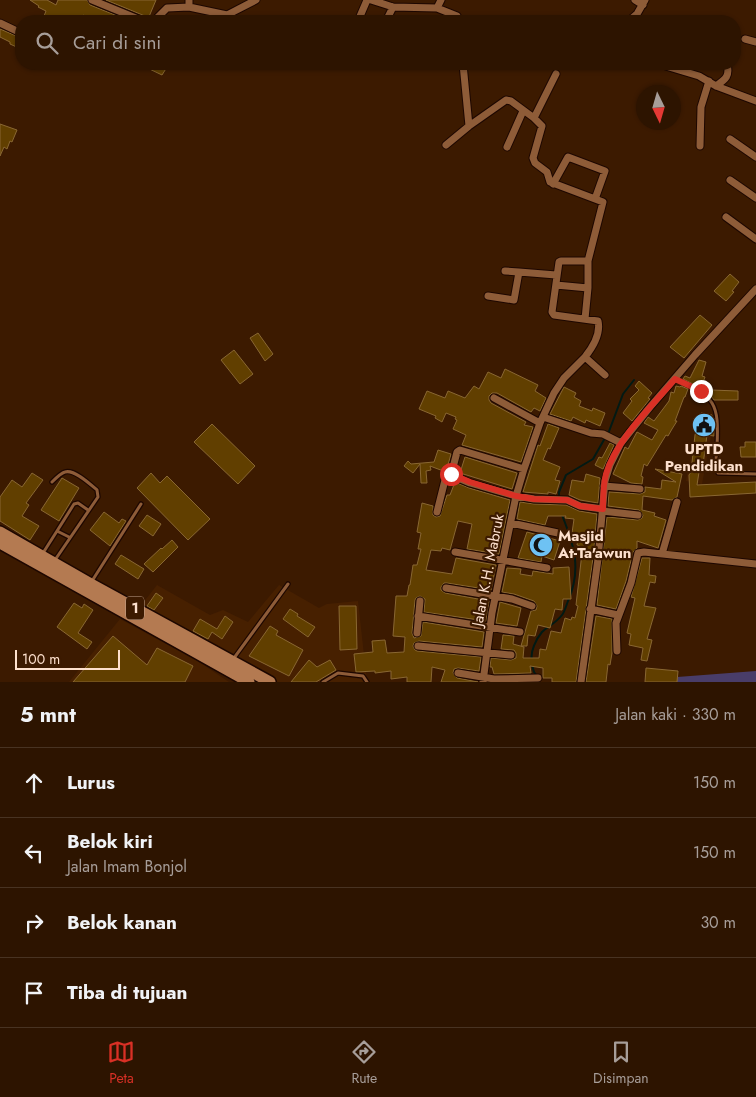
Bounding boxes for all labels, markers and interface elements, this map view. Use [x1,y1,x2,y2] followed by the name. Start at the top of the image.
[15,15,741,70] search box
[33,29,61,57] icon: search
[73,29,161,56] text: Cari di sini
[636,85,681,130] north arrow
[690,380,713,403] route end
[691,412,717,438] public building icon: UPTD Pendidikan
[665,438,743,477] place label: UPTD Pendidikan
[440,463,463,486] route start
[466,512,510,630] street label: Jalan K.H. Mabruk
[557,525,631,564] place label: Masjid At-Ta'awun
[528,532,554,558] mosque icon: Masjid At-Ta'awun
[126,596,144,620] road number: 1
[15,647,120,670] scale bar
[22,649,60,669] text: 100 m
[20,700,76,730] text: 5 mnt
[615,703,736,726] text: Jalan kaki · 330 m
[20,769,48,797] icon: ahead
[67,769,115,796] text: Lurus
[693,771,736,794] text: 150 m
[67,828,153,855] text: Belok kiri
[20,839,48,867] icon: left
[693,841,736,864] text: 150 m
[67,855,187,878] text: Jalan Imam Bonjol
[20,909,48,937] icon: right
[67,909,177,936] text: Belok kanan
[700,911,736,934] text: 30 m
[20,979,48,1007] icon: arrive
[67,979,187,1006] text: Tiba di tujuan
[107,1038,135,1088] tab: Peta
[350,1038,378,1088] tab: Rute
[593,1038,649,1088] tab: Disimpan

